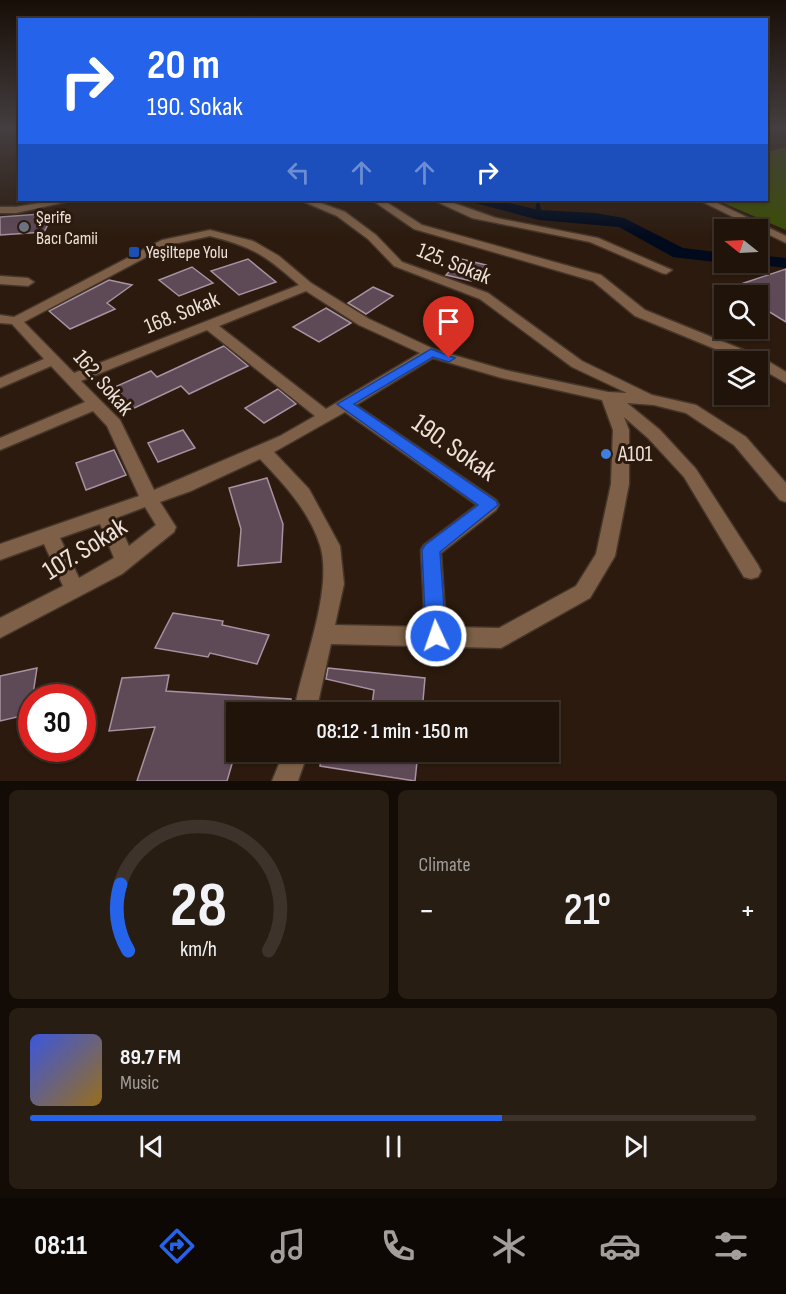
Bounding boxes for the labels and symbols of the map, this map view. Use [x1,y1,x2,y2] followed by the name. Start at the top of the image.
[36,207,98,249] place label: Şerife Bacı Camii
[714,219,768,273] north arrow
[17,220,31,234] marker: Şerife Bacı Camii
[413,237,495,291] street label: 125. Sokak
[146,242,228,263] place label: Yeşiltepe Yolu
[127,245,141,259] marker: Yeşiltepe Yolu
[141,286,224,340] street label: 168. Sokak
[423,296,474,358] pin
[67,345,139,422] street label: 162. Sokak
[406,407,503,489] street label: 190. Sokak
[617,441,653,468] place label: A101
[599,447,613,461] marker: A101
[37,510,133,587] street label: 107. Sokak
[404,604,468,668] position arrow
[18,684,96,762] speed limit sign: 30

